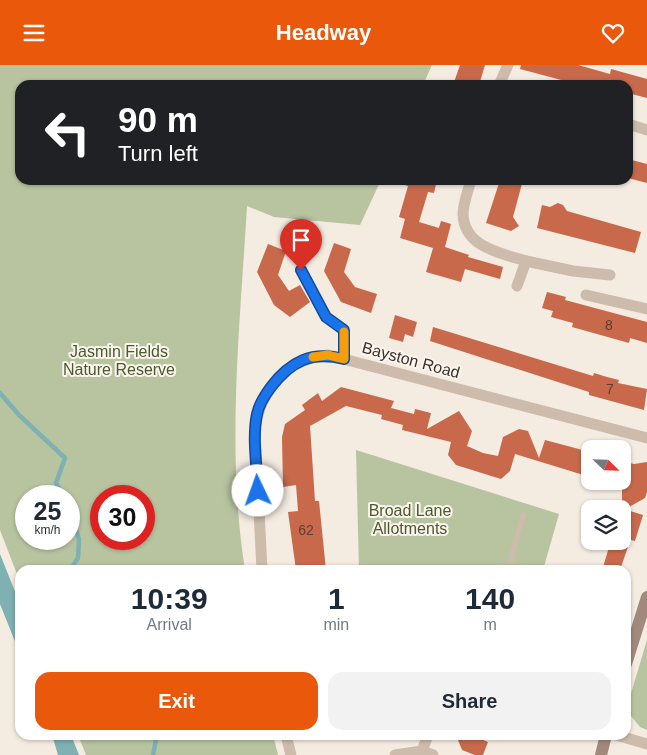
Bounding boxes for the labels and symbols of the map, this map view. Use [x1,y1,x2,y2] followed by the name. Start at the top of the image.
[280,219,322,270] pin
[605,317,613,333] house number: 8
[360,339,462,381] street label: Bayston Road
[63,343,175,378] park label: Jasmin Fields Nature Reserve
[606,381,614,397] house number: 7
[581,440,631,490] north arrow
[231,464,283,516] position arrow
[90,485,155,550] speed limit sign: 30
[369,502,451,537] park label: Broad Lane Allotments
[298,522,314,538] house number: 62

